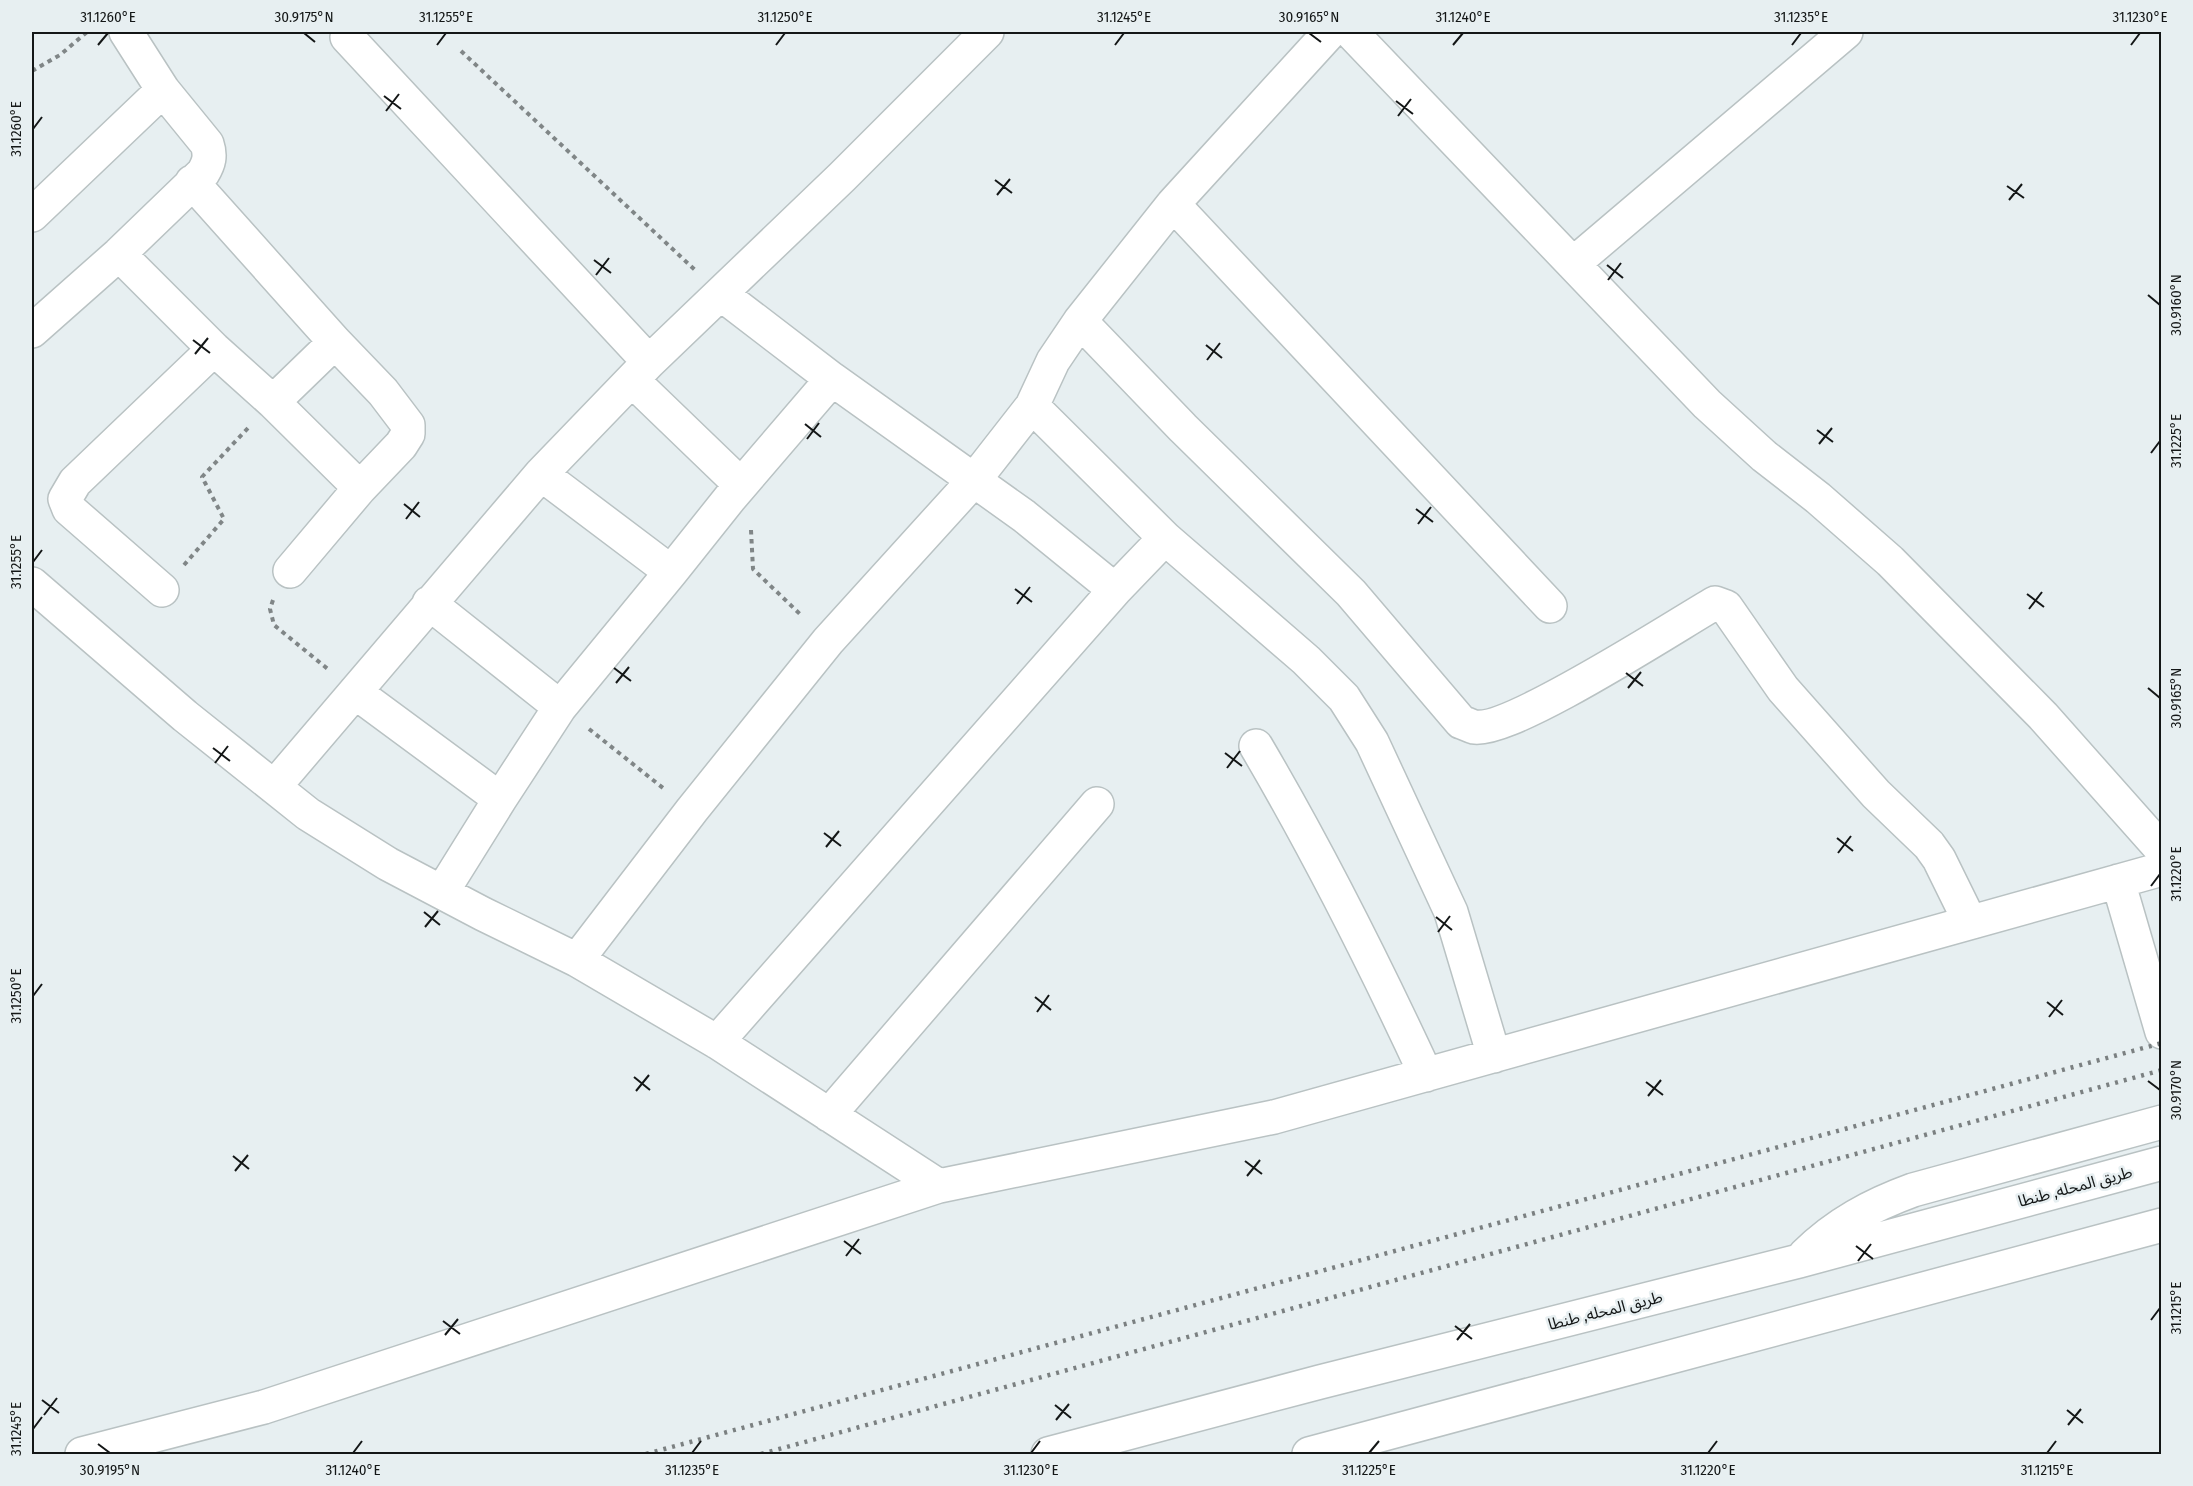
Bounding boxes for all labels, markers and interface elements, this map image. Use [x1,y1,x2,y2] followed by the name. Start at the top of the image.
[80,8,136,26] text: 31.1260°E
[274,8,334,26] text: 30.9175°N
[419,8,473,26] text: 31.1255°E
[757,8,813,26] text: 31.1250°E
[1097,8,1151,26] text: 31.1245°E
[1279,8,1339,26] text: 30.9165°N
[1435,8,1491,26] text: 31.1240°E
[1774,8,1828,26] text: 31.1235°E
[2112,8,2168,26] text: 31.1230°E
[7,101,25,157] text: 31.1260°E
[2167,274,2185,336] text: 30.9160°N
[2167,414,2185,468] text: 31.1225°E
[7,535,25,589] text: 31.1255°E
[2167,668,2185,728] text: 30.9165°N
[2167,847,2185,901] text: 31.1220°E
[7,968,25,1024] text: 31.1250°E
[2167,1060,2185,1120] text: 30.9170°N
[2016,1162,2135,1212] street label: طريق المحله, طنطا
[2167,1282,2185,1334] text: 31.1215°E
[1546,1287,1665,1335] street label: طريق المحله, طنطا
[7,1402,25,1456] text: 31.1245°E
[80,1461,140,1479] text: 30.9195°N
[325,1461,381,1479] text: 31.1240°E
[665,1461,719,1479] text: 31.1235°E
[1003,1461,1059,1479] text: 31.1230°E
[1342,1461,1396,1479] text: 31.1225°E
[1681,1461,1735,1479] text: 31.1220°E
[2021,1461,2073,1479] text: 31.1215°E

